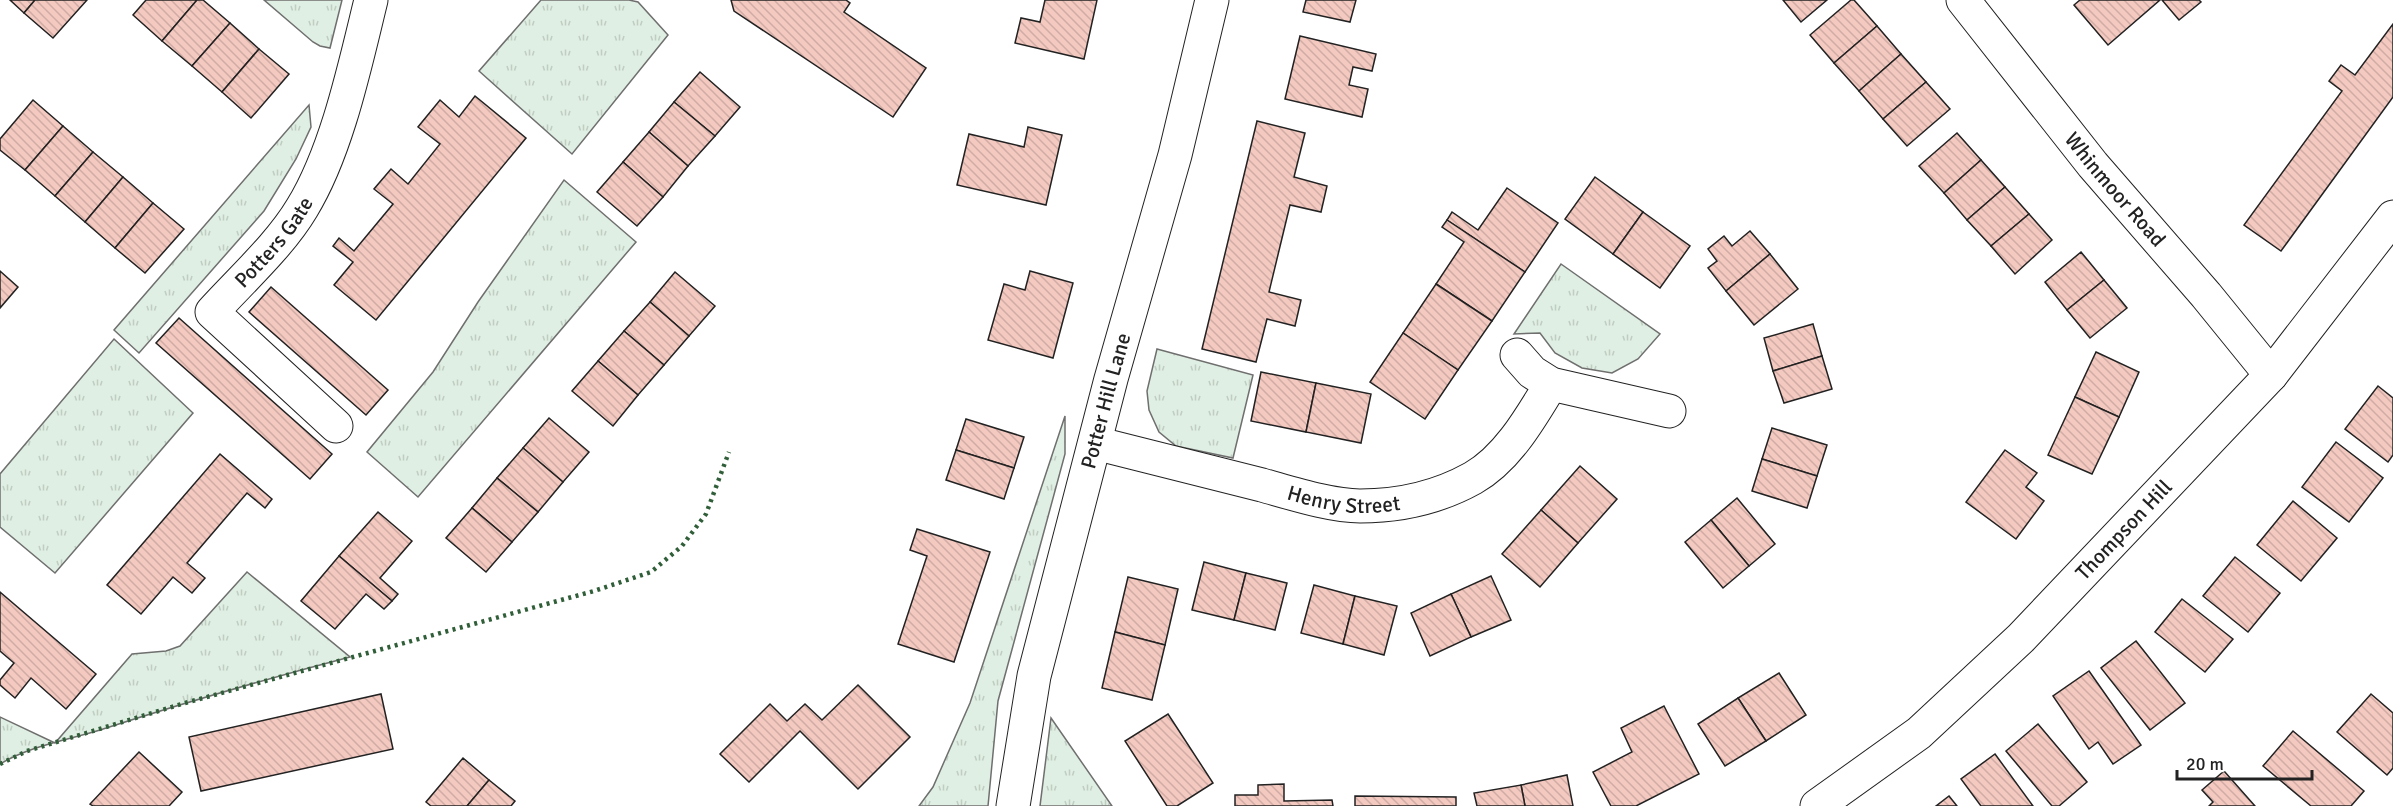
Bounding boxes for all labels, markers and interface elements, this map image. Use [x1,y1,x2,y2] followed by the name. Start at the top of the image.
[2059,127,2171,252] street label: Whinmoor Road
[229,192,319,293] street label: Potters Gate
[1075,330,1136,472] street label: Potter Hill Lane
[2070,474,2178,586] street label: Thompson Hill
[1284,480,1402,519] street label: Henry Street
[2177,743,2312,781] scale bar
[2186,753,2224,775] text: 20 m

